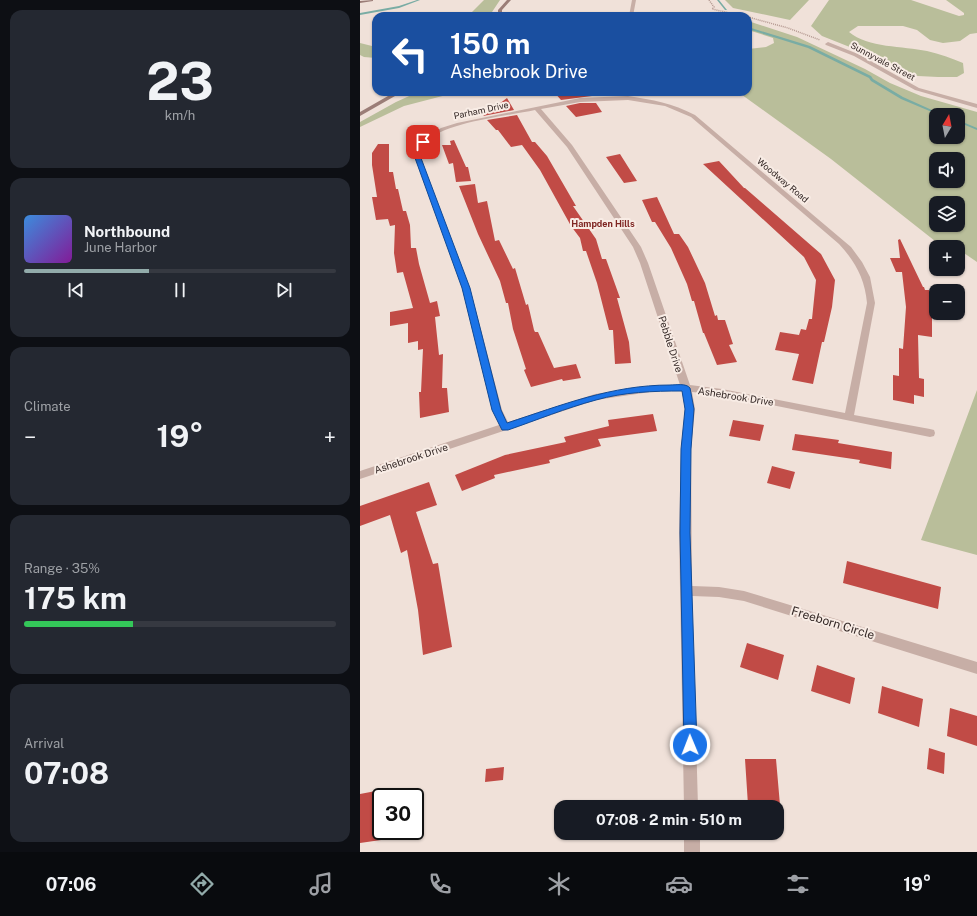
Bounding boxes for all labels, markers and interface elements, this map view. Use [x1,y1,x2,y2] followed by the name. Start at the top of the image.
[450,27,530,60] text: 150 m
[384,28,436,80] icon: left
[849,39,918,83] street label: Sunnyvale Street
[146,51,214,112] text: 23
[450,61,588,82] text: Ashebrook Drive
[453,99,509,121] street label: Parham Drive
[165,108,195,123] text: km/h
[929,108,965,144] north arrow
[929,108,965,320] map controls
[406,125,440,159] pin
[412,131,434,153] icon: arrive
[929,152,965,188] button: sound
[755,155,811,205] street label: Woodway Road
[929,196,965,232] button: layers
[571,218,635,229] district label: Hampden Hills
[84,223,170,240] text: Northbound
[84,240,157,255] text: June Harbor
[929,240,965,276] button: +
[65,279,87,301] icon: previous
[169,279,191,301] icon: pause
[273,279,295,301] icon: next
[929,284,965,320] button: −
[656,314,686,374] street label: Pebble Drive
[697,384,775,408] street label: Ashebrook Drive
[24,399,71,414] text: Climate
[157,418,203,454] text: 19°
[24,424,36,450] text: −
[324,424,336,450] text: +
[373,440,450,476] street label: Ashebrook Drive
[24,561,100,576] text: Range · 35%
[24,580,127,616] text: 175 km
[790,604,876,642] street label: Freeborn Circle
[669,724,711,766] position arrow
[24,736,64,751] text: Arrival
[24,755,109,791] text: 07:08
[372,788,424,840] speed limit sign: 30
[596,811,742,828] text: 07:08 · 2 min · 510 m
[188,870,216,898] icon: directions
[307,870,335,898] icon: music
[426,870,454,898] icon: phone
[545,870,573,898] icon: climate
[665,870,693,898] icon: car
[784,870,812,898] icon: filters
[46,874,96,895] text: 07:06
[903,874,931,895] text: 19°

